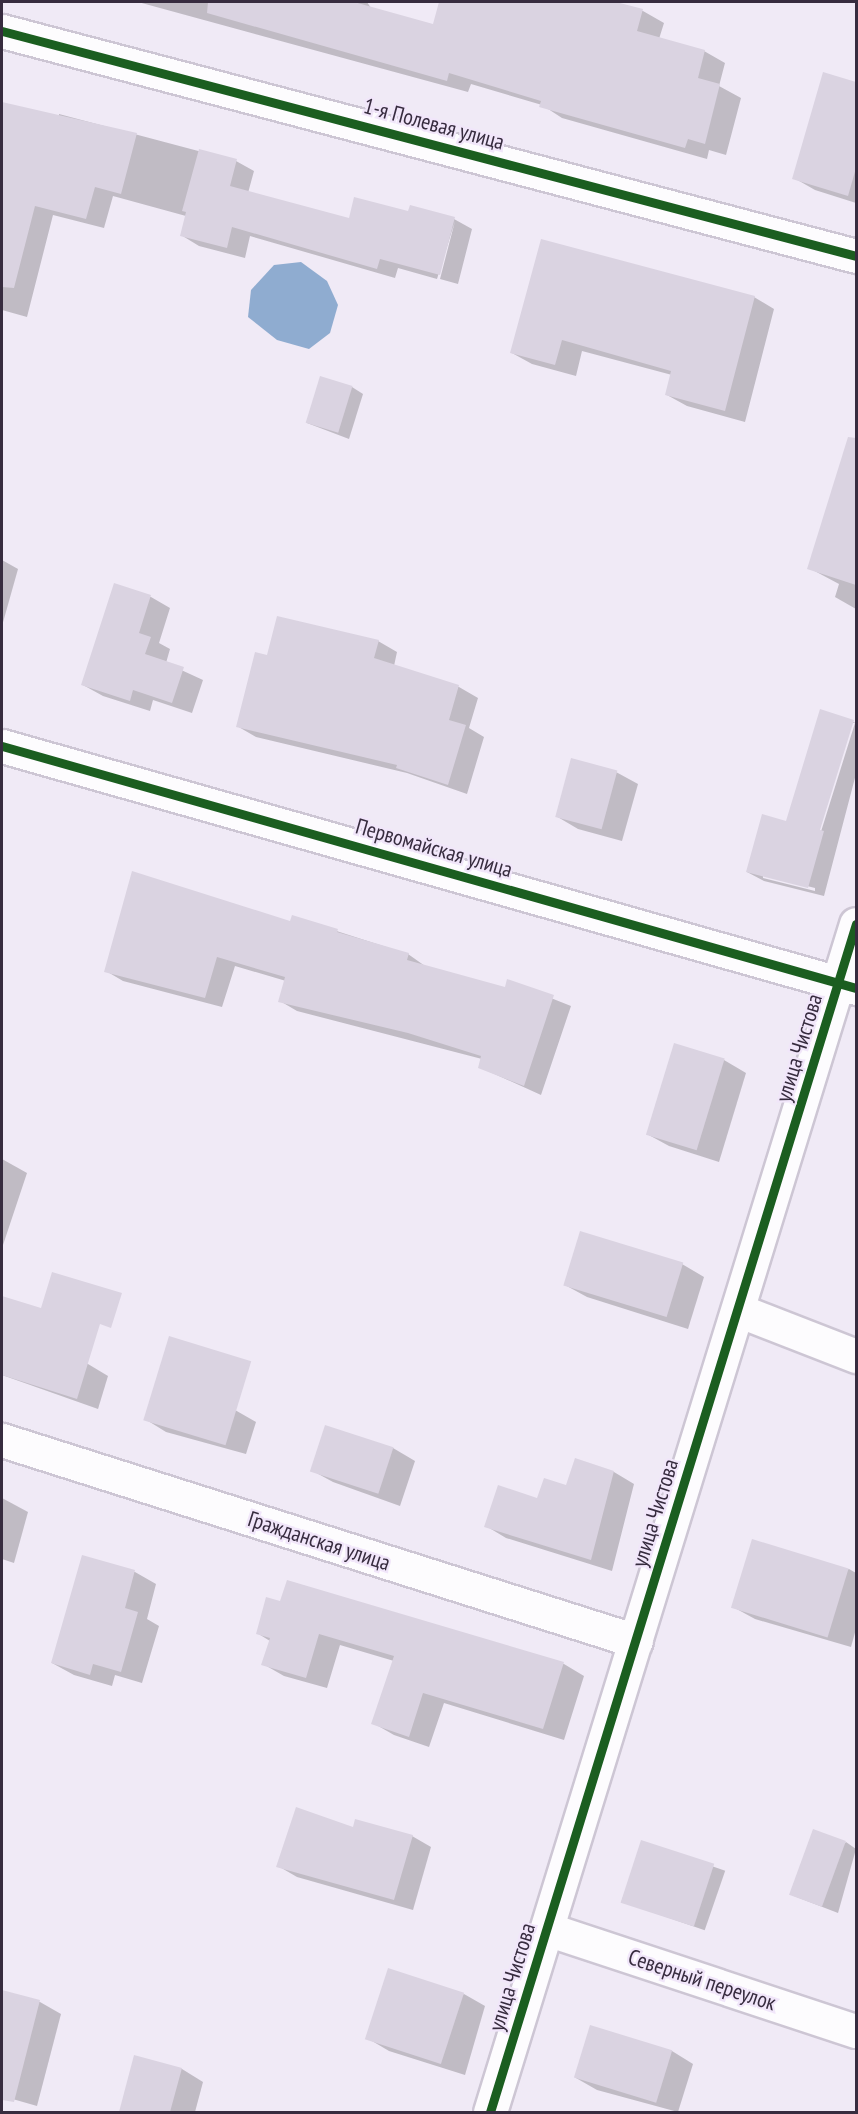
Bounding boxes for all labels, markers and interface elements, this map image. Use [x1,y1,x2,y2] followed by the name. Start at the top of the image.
[361,93,507,155] street label: 1-я Полевая улица
[353,813,515,883] street label: Первомайская улица
[770,991,828,1105] street label: улица Чистова
[626,1456,684,1570] street label: улица Чистова
[245,1506,393,1576] street label: Гражданская улица
[483,1920,541,2034] street label: улица Чистова
[625,1944,779,2016] street label: Северный переулок

